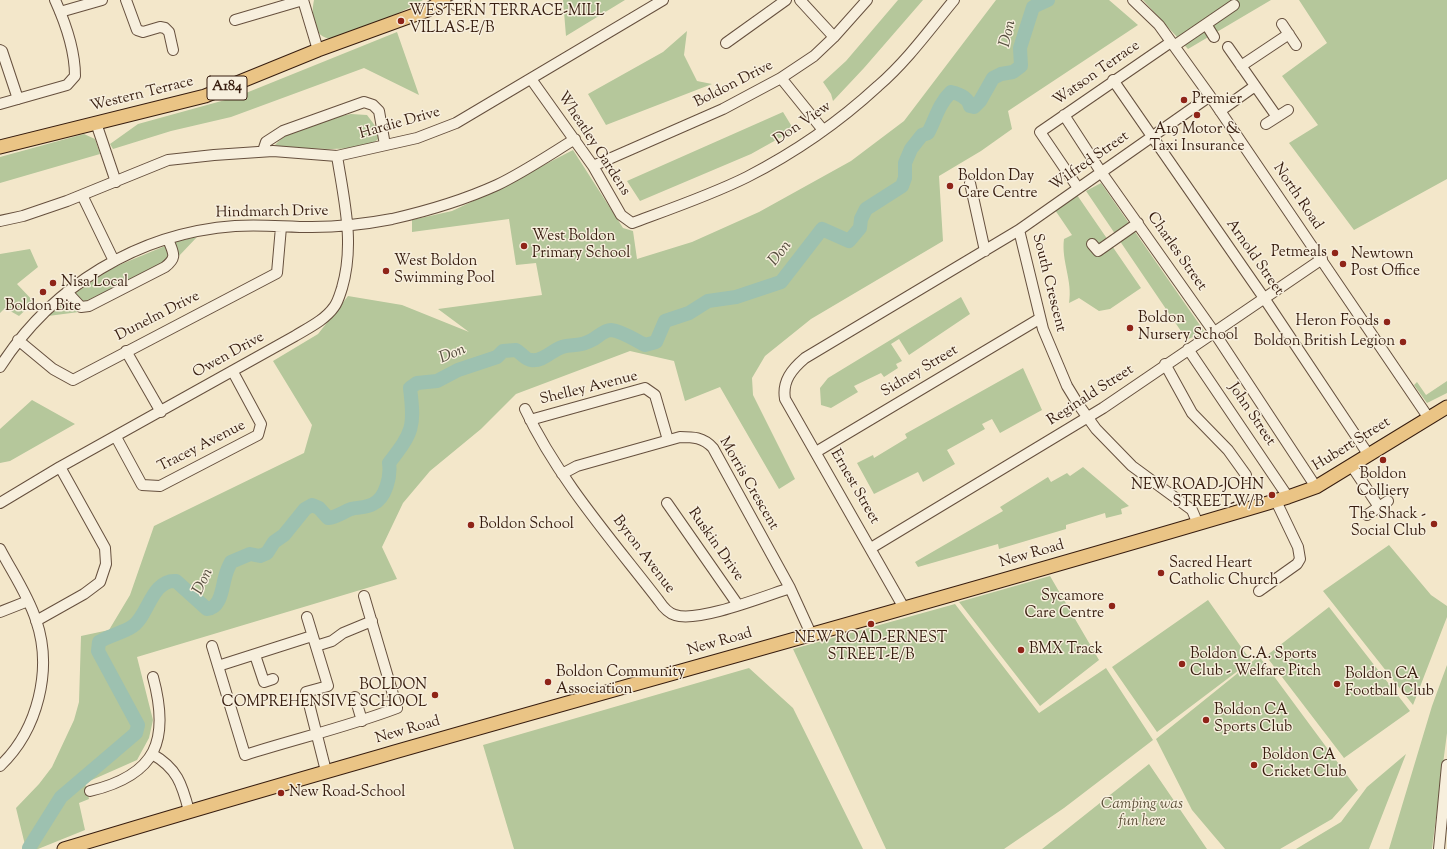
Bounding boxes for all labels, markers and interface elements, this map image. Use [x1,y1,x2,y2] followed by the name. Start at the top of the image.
[409,3,605,38] place label: WESTERN TERRACE-MILL VILLAS-E/B
[396,16,406,26] marker: WESTERN TERRACE-MILL VILLAS-E/B
[997,19,1021,49] water label: Don
[1050,37,1144,111] street label: Watson Terrace
[691,57,777,113] street label: Boldon Drive
[88,73,196,117] street label: Western Terrace
[207,76,247,100] road number: A184
[553,89,633,199] street label: Wheatley Gardens
[1192,91,1242,109] place label: Premier
[1179,95,1189,105] marker: Premier
[771,98,835,150] street label: Don View
[358,104,442,144] street label: Hardie Drive
[1192,110,1202,120] marker: A19 Motor & Taxi Insurance
[1149,121,1245,156] place label: A19 Motor & Taxi Insurance
[1047,128,1133,196] street label: Wilfred Street
[1268,160,1326,234] street label: North Road
[958,168,1038,203] place label: Boldon Day Care Centre
[945,181,955,191] marker: Boldon Day Care Centre
[215,203,329,223] street label: Hindmarch Drive
[1142,209,1210,295] street label: Charles Street
[1221,216,1287,300] street label: Arnold Street
[532,228,630,263] place label: West Boldon Primary School
[1027,232,1069,334] street label: South Crescent
[765,237,797,271] water label: Don
[519,241,529,251] marker: West Boldon Primary School
[1271,244,1327,262] place label: Petmeals
[1351,246,1420,281] place label: Newtown Post Office
[1330,248,1340,258] marker: Petmeals
[394,253,495,288] place label: West Boldon Swimming Pool
[1338,259,1348,269] marker: Newtown Post Office
[381,266,391,276] marker: West Boldon Swimming Pool
[61,274,128,292] place label: Nisa Local
[48,278,58,288] marker: Nisa Local
[38,287,48,297] marker: Boldon Bite
[113,288,203,346] street label: Dunelm Drive
[5,298,81,316] place label: Boldon Bite
[1138,310,1238,345] place label: Boldon Nursery School
[1295,313,1379,331] place label: Heron Foods
[1382,317,1392,327] marker: Heron Foods
[1125,323,1135,333] marker: Boldon Nursery School
[190,329,268,383] street label: Owen Drive
[1254,333,1395,351] place label: Boldon British Legion
[1398,337,1408,347] marker: Boldon British Legion
[437,341,469,369] water label: Don
[878,342,962,402] street label: Sidney Street
[1045,361,1137,431] street label: Reginald Street
[538,368,640,410] street label: Shelley Avenue
[1223,380,1279,450] street label: John Street
[1310,414,1394,476] street label: Hubert Street
[155,417,249,477] street label: Tracey Avenue
[714,434,782,534] street label: Morris Crescent
[825,446,883,528] street label: Ernest Street
[1378,455,1388,465] marker: Boldon Colliery
[1357,466,1409,501] place label: Boldon Colliery
[1131,477,1264,512] place label: NEW ROAD-JOHN STREET-W/B
[1267,490,1277,500] marker: NEW ROAD-JOHN STREET-W/B
[683,505,747,585] street label: Ruskin Drive
[1349,506,1426,541] place label: The Shack - Social Club
[608,512,678,598] street label: Byron Avenue
[479,516,574,534] place label: Boldon School
[1429,519,1439,529] marker: The Shack - Social Club
[466,520,476,530] marker: Boldon School
[997,537,1067,573] street label: New Road
[1169,555,1278,590] place label: Sacred Heart Catholic Church
[190,566,218,598] water label: Don
[1156,568,1166,578] marker: Sacred Heart Catholic Church
[1024,588,1104,623] place label: Sycamore Care Centre
[1107,601,1117,611] marker: Sycamore Care Centre
[866,619,876,629] marker: NEW ROAD-ERNEST STREET-E/B
[685,625,755,661] street label: New Road
[795,630,947,665] place label: NEW ROAD-ERNEST STREET-E/B
[1029,641,1103,659] place label: BMX Track
[1016,645,1026,655] marker: BMX Track
[1190,646,1321,681] place label: Boldon C.A. Sports Club - Welfare Pitch
[1177,659,1187,669] marker: Boldon C.A. Sports Club - Welfare Pitch
[556,664,685,699] place label: Boldon Community Association
[1345,666,1434,701] place label: Boldon CA Football Club
[222,677,427,712] place label: BOLDON COMPREHENSIVE SCHOOL
[543,677,553,687] marker: Boldon Community Association
[1332,679,1342,689] marker: Boldon CA Football Club
[430,690,440,700] marker: BOLDON COMPREHENSIVE SCHOOL
[1214,702,1292,737] place label: Boldon CA Sports Club
[373,713,443,749] street label: New Road
[1201,715,1211,725] marker: Boldon CA Sports Club
[1262,747,1346,782] place label: Boldon CA Cricket Club
[1249,760,1259,770] marker: Boldon CA Cricket Club
[289,784,405,802] place label: New Road-School
[276,788,286,798] marker: New Road-School
[1101,796,1183,831] park label: Camping was fun here

